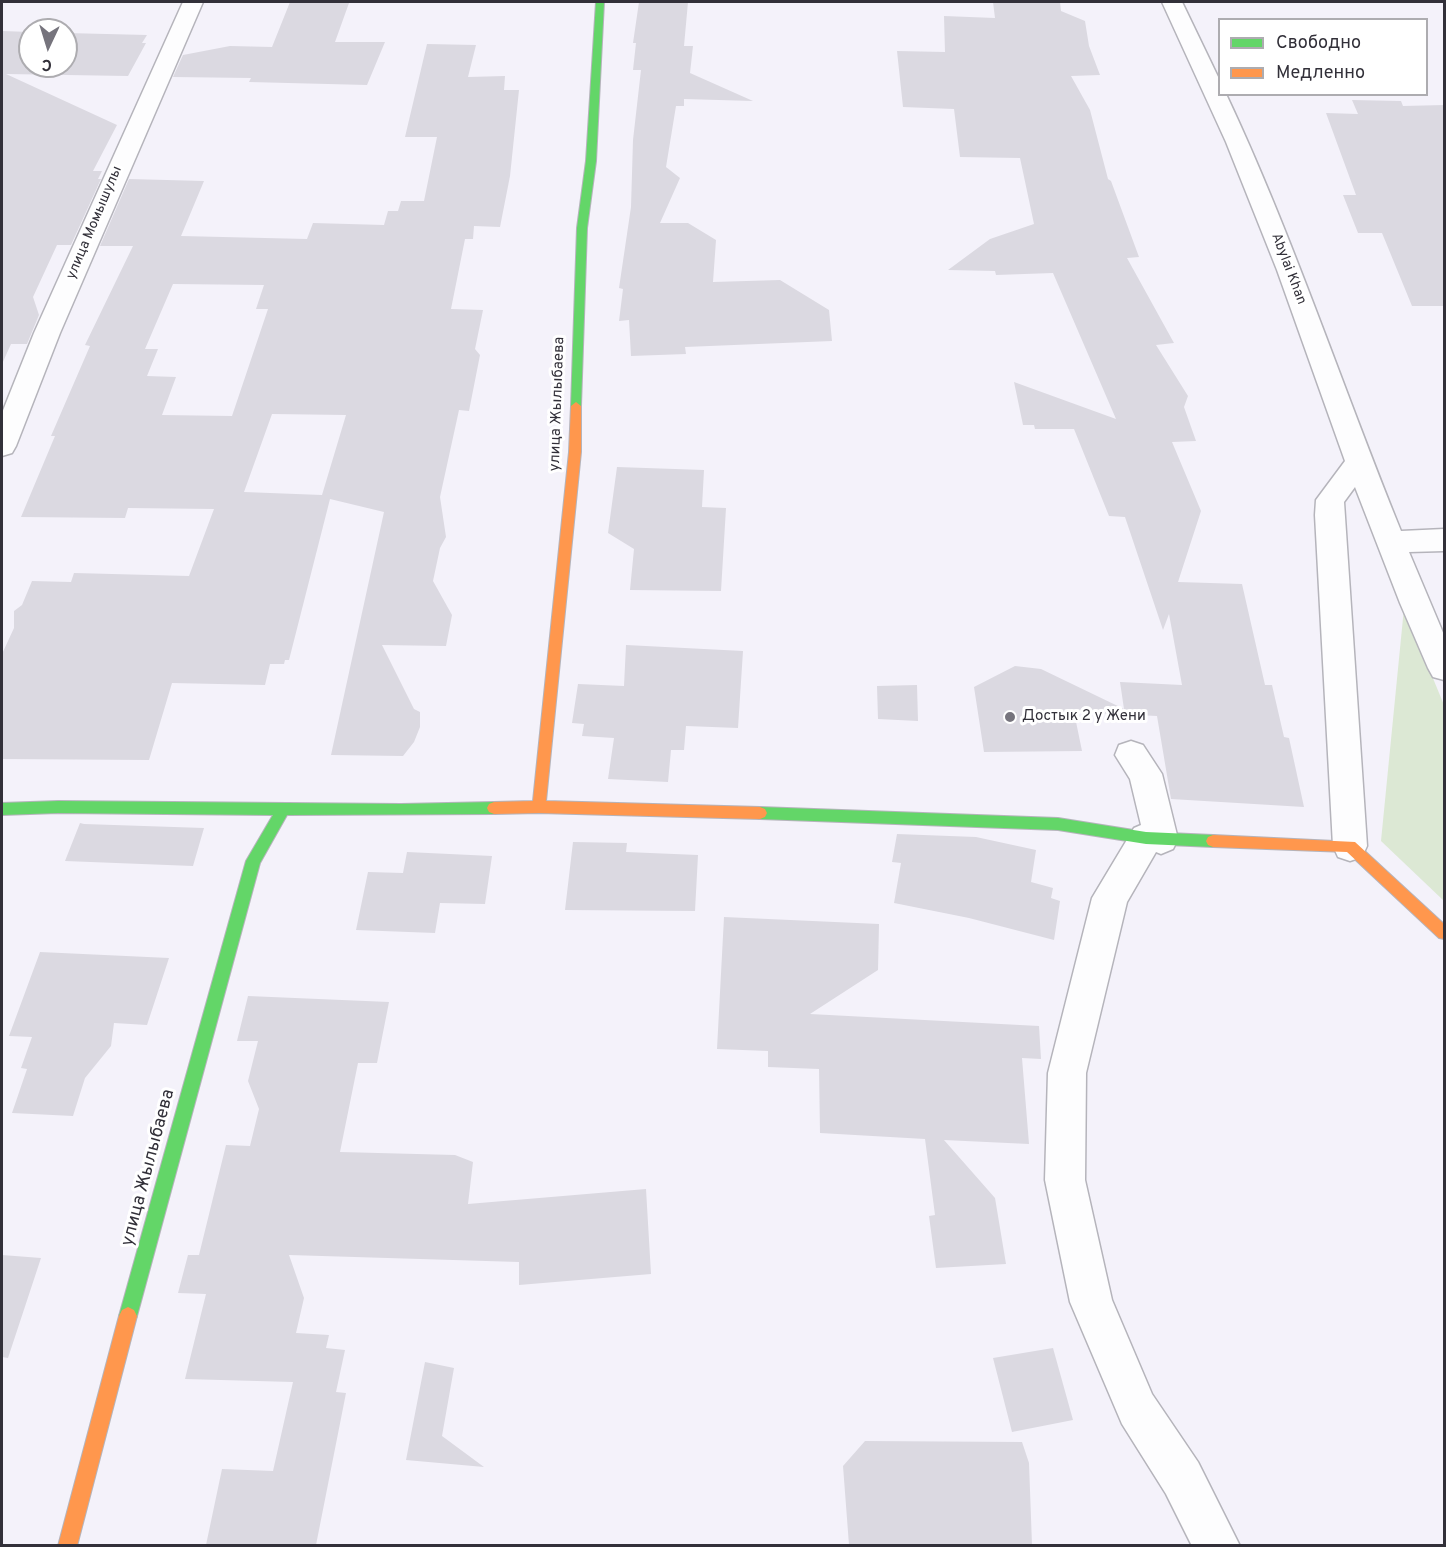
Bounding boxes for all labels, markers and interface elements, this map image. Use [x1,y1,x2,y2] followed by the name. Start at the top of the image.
[18,18,78,78] north arrow
[1218,18,1428,96] legend
[1276,32,1361,55] text: Свободно
[41,54,53,74] text: С
[1276,62,1365,85] text: Медленно
[64,164,126,282] street label: улица Момышулы
[1267,231,1309,307] street label: Abylai Khan
[547,336,569,472] street label: улица Жылыбаева
[1022,708,1146,726] place label: Достык 2 у Жени
[1003,710,1017,724] marker: Достык 2 у Жени
[118,1087,180,1249] street label: улица Жылыбаева

